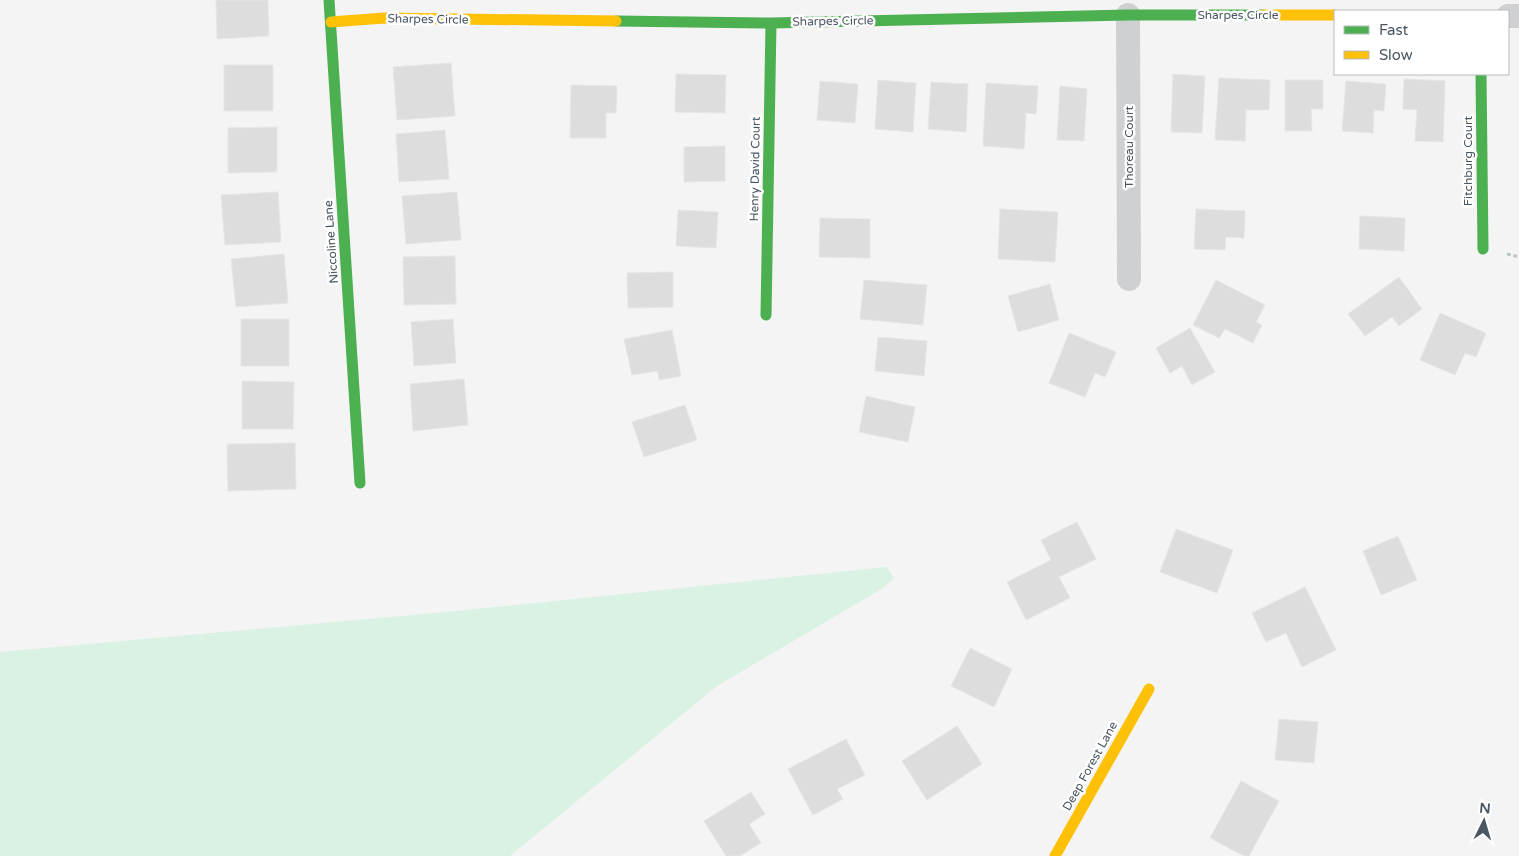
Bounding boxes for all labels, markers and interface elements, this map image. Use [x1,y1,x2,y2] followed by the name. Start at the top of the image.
[1197,8,1279,22] street label: Sharpes Circle
[1334,10,1509,75] legend
[387,11,469,27] street label: Sharpes Circle
[792,13,874,29] street label: Sharpes Circle
[1379,21,1409,39] text: Fast
[1379,46,1413,64] text: Slow
[1122,106,1136,188] street label: Thoreau Court
[1461,115,1475,206] street label: Fitchburg Court
[747,116,763,221] street label: Henry David Court
[321,200,341,284] street label: Niccoline Lane
[1060,719,1120,813] street label: Deep Forest Lane
[1459,796,1509,846] north arrow
[1479,800,1491,818] text: N

